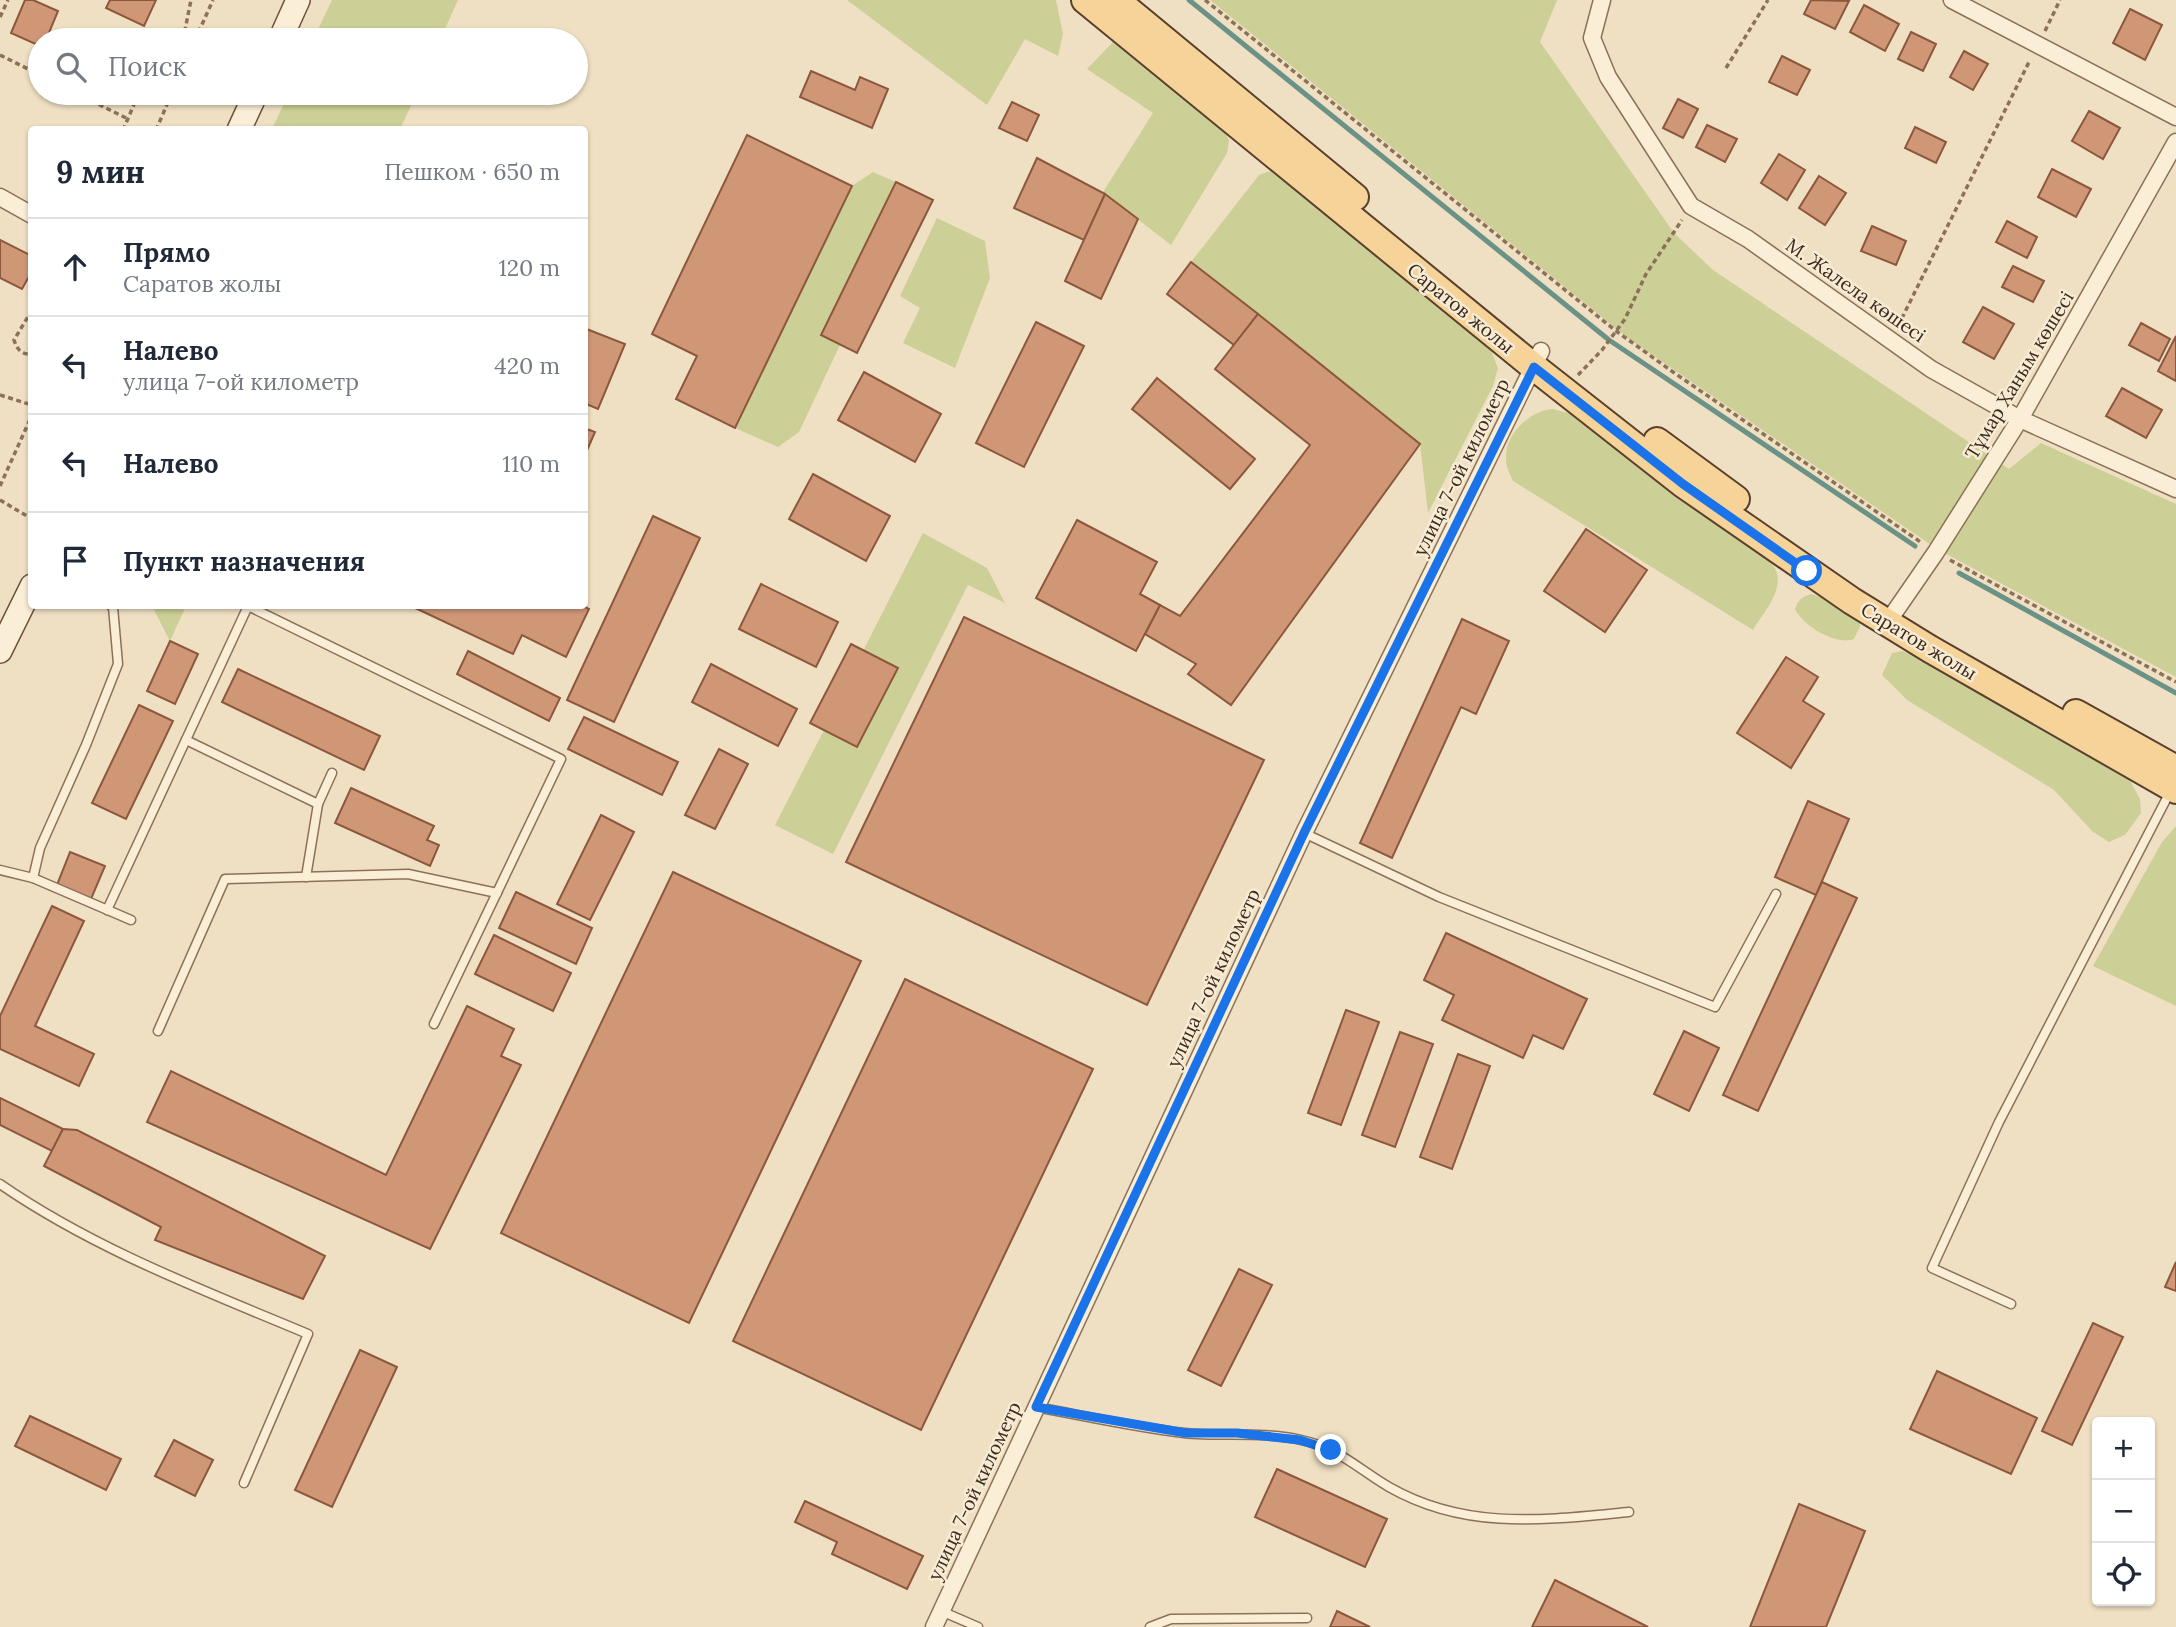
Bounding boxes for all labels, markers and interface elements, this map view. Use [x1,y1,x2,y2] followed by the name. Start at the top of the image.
[28,28,588,105] search box
[52,48,90,86] icon: search
[108,50,187,83] text: Поиск
[56,153,145,191] text: 9 мин
[384,157,560,186] text: Пешком · 650 m
[1781,233,1931,347] street label: М. Жалела көшесі
[123,236,210,269] text: Прямо
[56,248,94,286] icon: ahead
[498,253,560,282] text: 120 m
[1403,258,1519,358] street label: Саратов жолы
[123,269,281,298] text: Саратов жолы
[1959,287,2079,463] street label: Тұмар Ханым көшесі
[123,334,219,367] text: Налево
[56,346,94,384] icon: left
[494,351,560,380] text: 420 m
[123,367,359,396] text: улица 7-ой километр
[1407,374,1515,560] street label: улица 7-ой километр
[56,444,94,482] icon: left
[123,447,219,480] text: Налево
[502,449,560,478] text: 110 m
[56,542,94,580] icon: arrive
[123,545,365,578] text: Пункт назначения
[1791,555,1822,586] route start
[1857,597,1981,685] street label: Саратов жолы
[1161,885,1265,1071] street label: улица 7-ой километр
[922,1398,1026,1584] street label: улица 7-ой километр
[2092,1417,2155,1606] map controls
[2092,1417,2155,1480] button: +
[1315,1434,1346,1465] route end
[2092,1480,2155,1543] button: −
[2092,1543,2155,1606] button: locate

